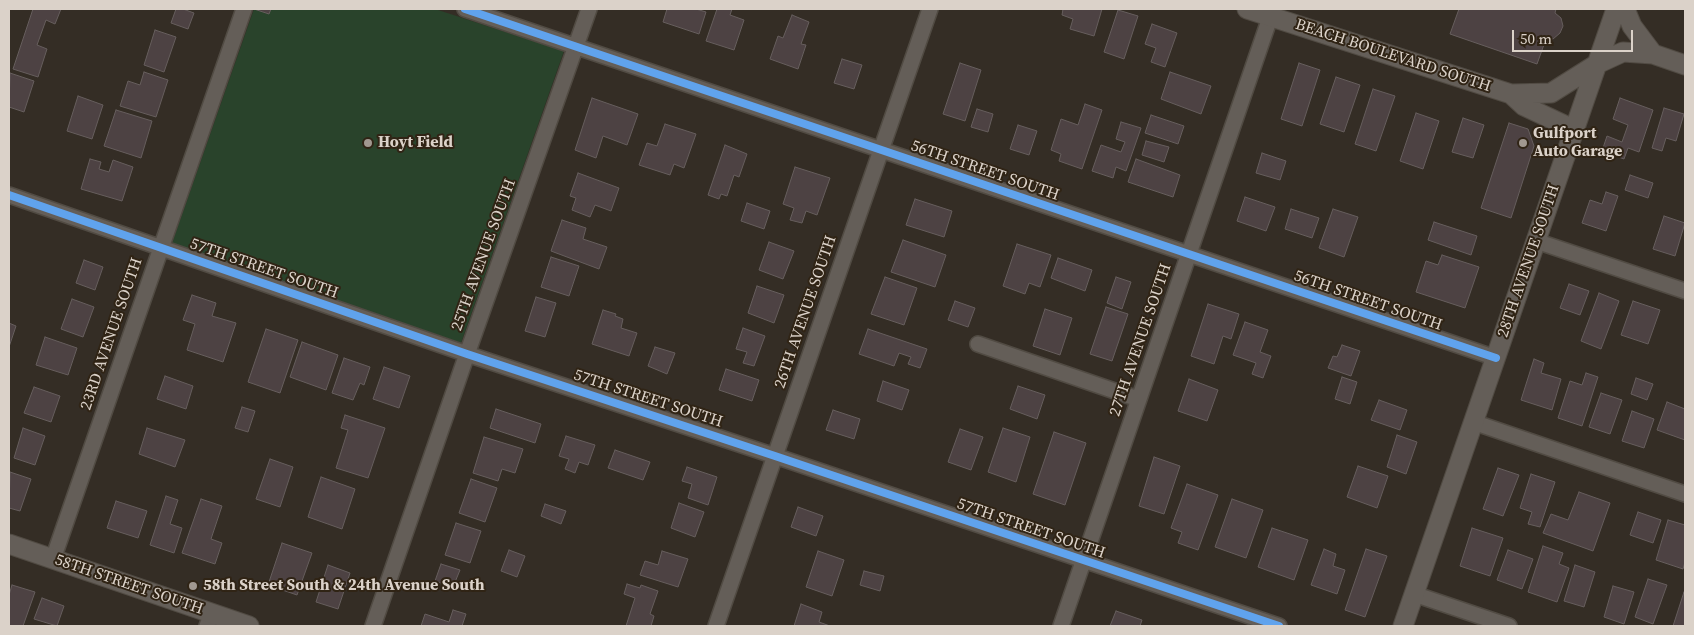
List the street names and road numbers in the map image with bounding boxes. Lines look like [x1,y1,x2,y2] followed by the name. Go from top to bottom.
[1293,15,1493,97] street label: BEACH BOULEVARD SOUTH
[908,137,1062,205] street label: 56TH STREET SOUTH
[448,176,520,334] street label: 25TH AVENUE SOUTH
[1494,182,1564,340] street label: 28TH AVENUE SOUTH
[771,233,841,391] street label: 26TH AVENUE SOUTH
[187,235,341,303] street label: 57TH STREET SOUTH
[77,255,147,413] street label: 23RD AVENUE SOUTH
[1106,261,1176,419] street label: 27TH AVENUE SOUTH
[1291,267,1445,335] street label: 56TH STREET SOUTH
[571,366,725,432] street label: 57TH STREET SOUTH
[954,495,1108,563] street label: 57TH STREET SOUTH
[52,551,206,619] street label: 58TH STREET SOUTH

